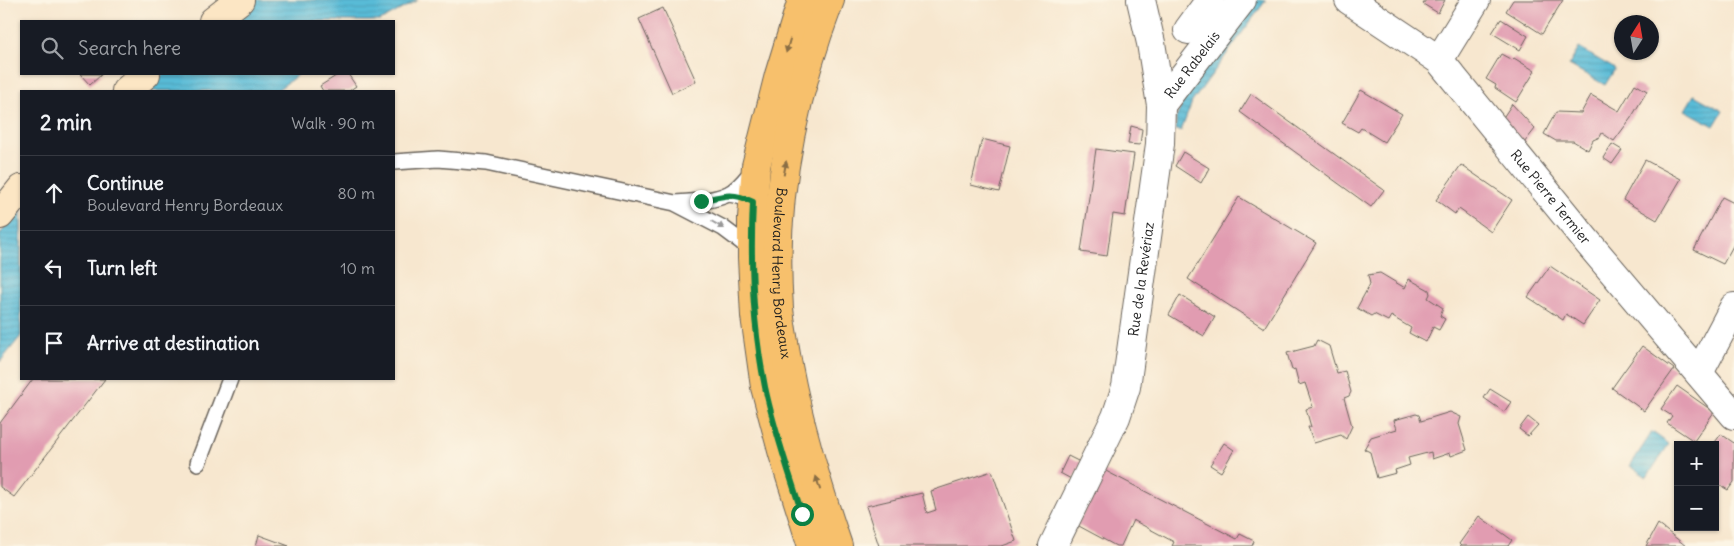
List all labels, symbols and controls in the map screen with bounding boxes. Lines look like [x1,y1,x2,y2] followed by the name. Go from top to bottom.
[1614,15,1659,60] north arrow
[20,20,395,75] search box
[1160,27,1224,102] street label: Rue Rabelais
[38,34,66,62] icon: search
[78,36,181,60] text: Search here
[783,39,791,54] one-way arrow
[40,109,92,136] text: 2 min
[291,113,375,133] text: Walk · 90 m
[1507,146,1595,248] street label: Rue Pierre Termier
[781,160,789,176] one-way arrow
[87,171,164,195] text: Continue
[40,179,68,207] icon: ahead
[337,183,375,203] text: 80 m
[768,187,796,360] street label: Boulevard Henry Bordeaux
[690,190,713,213] route end
[87,195,283,215] text: Boulevard Henry Bordeaux
[711,221,724,230] one-way arrow
[1124,221,1158,338] street label: Rue de la Revériaz
[40,254,68,282] icon: left
[87,256,157,280] text: Turn left
[340,258,375,278] text: 10 m
[40,329,68,357] icon: arrive
[87,331,260,355] text: Arrive at destination
[1674,441,1719,531] map controls
[1674,441,1719,486] button: +
[814,475,822,490] one-way arrow
[1674,486,1719,531] button: −
[791,503,814,526] route start

